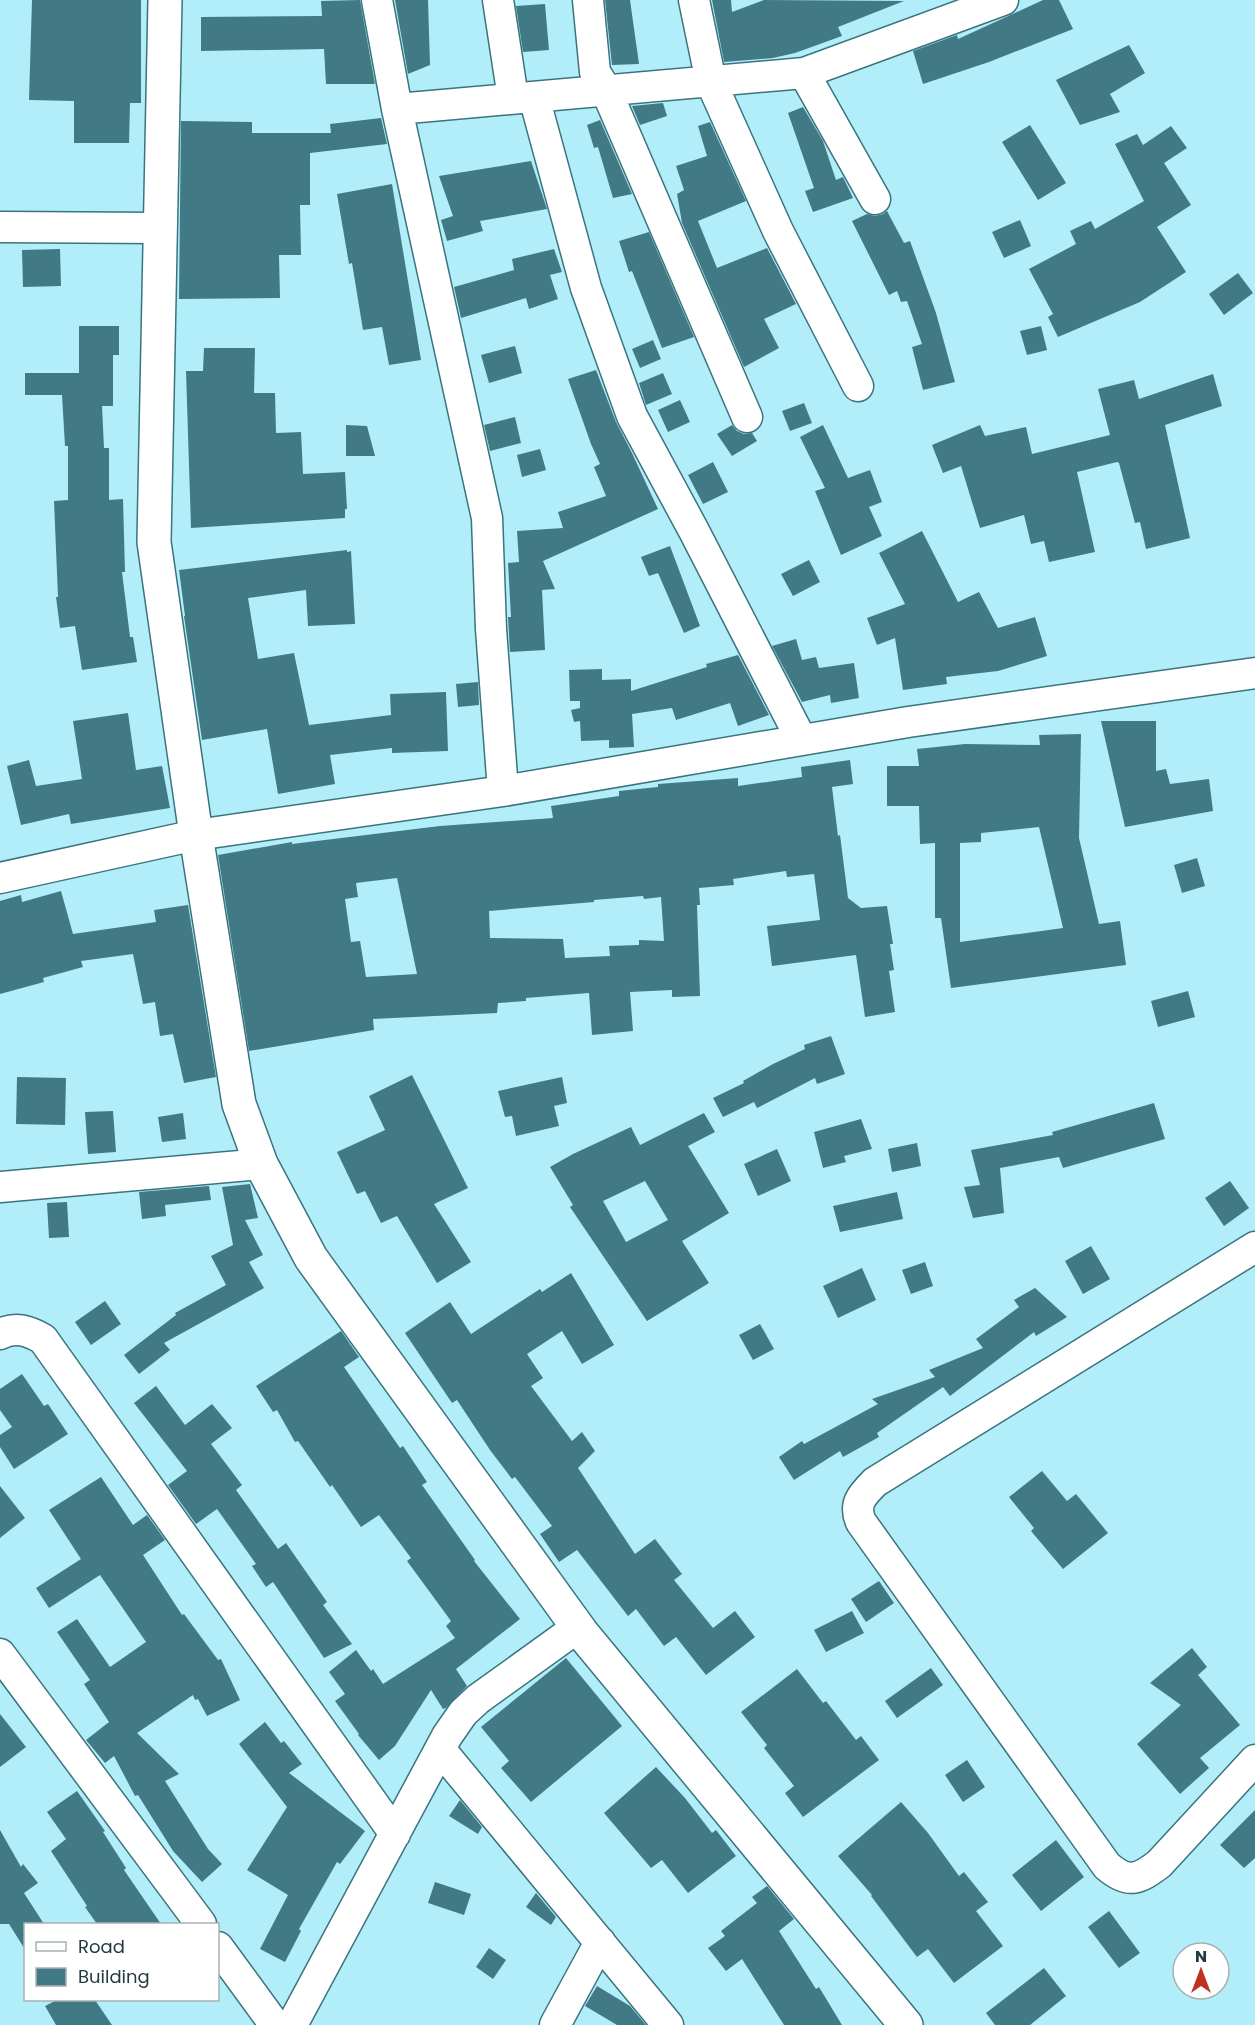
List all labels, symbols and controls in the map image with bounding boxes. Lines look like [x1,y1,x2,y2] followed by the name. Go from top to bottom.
[24,1923,219,2001] legend
[78,1934,125,1959] text: Road
[1171,1941,1231,2001] north arrow
[1195,1945,1207,1968] text: N
[78,1964,150,1989] text: Building

